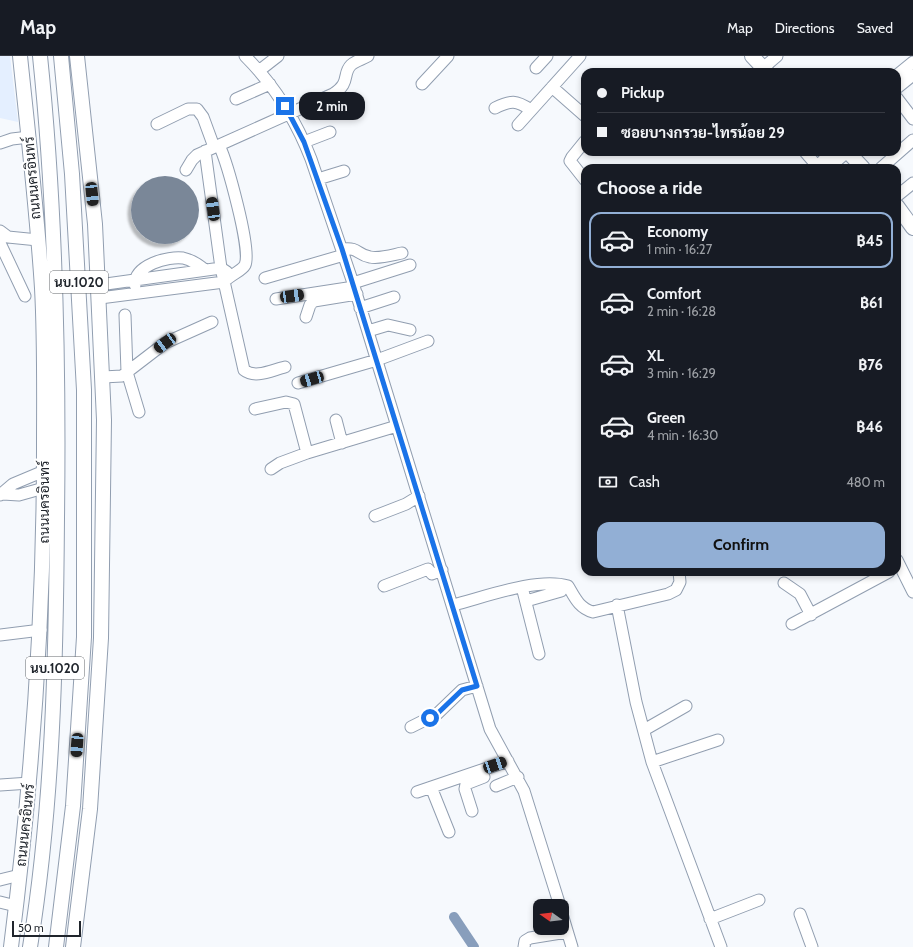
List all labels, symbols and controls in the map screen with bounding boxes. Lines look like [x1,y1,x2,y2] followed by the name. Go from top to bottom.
[20,16,56,39] text: Map
[727,19,753,37] text: Map
[775,19,835,37] text: Directions
[857,19,893,37] text: Saved
[621,84,664,102] text: Pickup
[299,92,365,120] callout: 2 min
[276,97,294,115] route end
[316,98,348,114] text: 2 min
[621,124,785,142] text: ซอยบางกรวย-ไทรน้อย 29
[19,136,45,220] street label: ถนนนครอินทร์
[597,177,702,199] text: Choose a ride
[85,181,99,207] car
[205,196,221,222] car
[599,222,635,258] icon: car
[647,223,708,241] text: Economy
[857,232,883,250] text: ฿45
[647,241,712,257] text: 1 min · 16:27
[50,271,108,293] road number: นบ.1020
[599,284,635,320] icon: car
[647,285,701,303] text: Comfort
[279,288,305,304] car
[860,294,883,312] text: ฿61
[647,303,716,319] text: 2 min · 16:28
[152,331,178,355] car
[599,346,635,382] icon: car
[647,347,664,365] text: XL
[858,356,883,374] text: ฿76
[647,365,716,381] text: 3 min · 16:29
[299,370,325,388] car
[599,408,635,444] icon: car
[647,409,685,427] text: Green
[856,418,883,436] text: ฿46
[647,427,718,443] text: 4 min · 16:30
[35,460,53,544] street label: ถนนนครอินทร์
[597,471,619,493] icon: cash
[629,473,660,491] text: Cash
[846,474,885,490] text: 480 m
[597,522,885,568] button: Confirm
[26,657,84,679] road number: นบ.1020
[421,709,439,727] route start
[70,733,84,757] car
[482,755,508,775] car
[12,782,38,867] street label: ถนนนครอินทร์
[533,899,569,935] north arrow
[533,899,569,935] map controls
[12,919,81,938] scale bar
[18,921,44,935] text: 50 m

